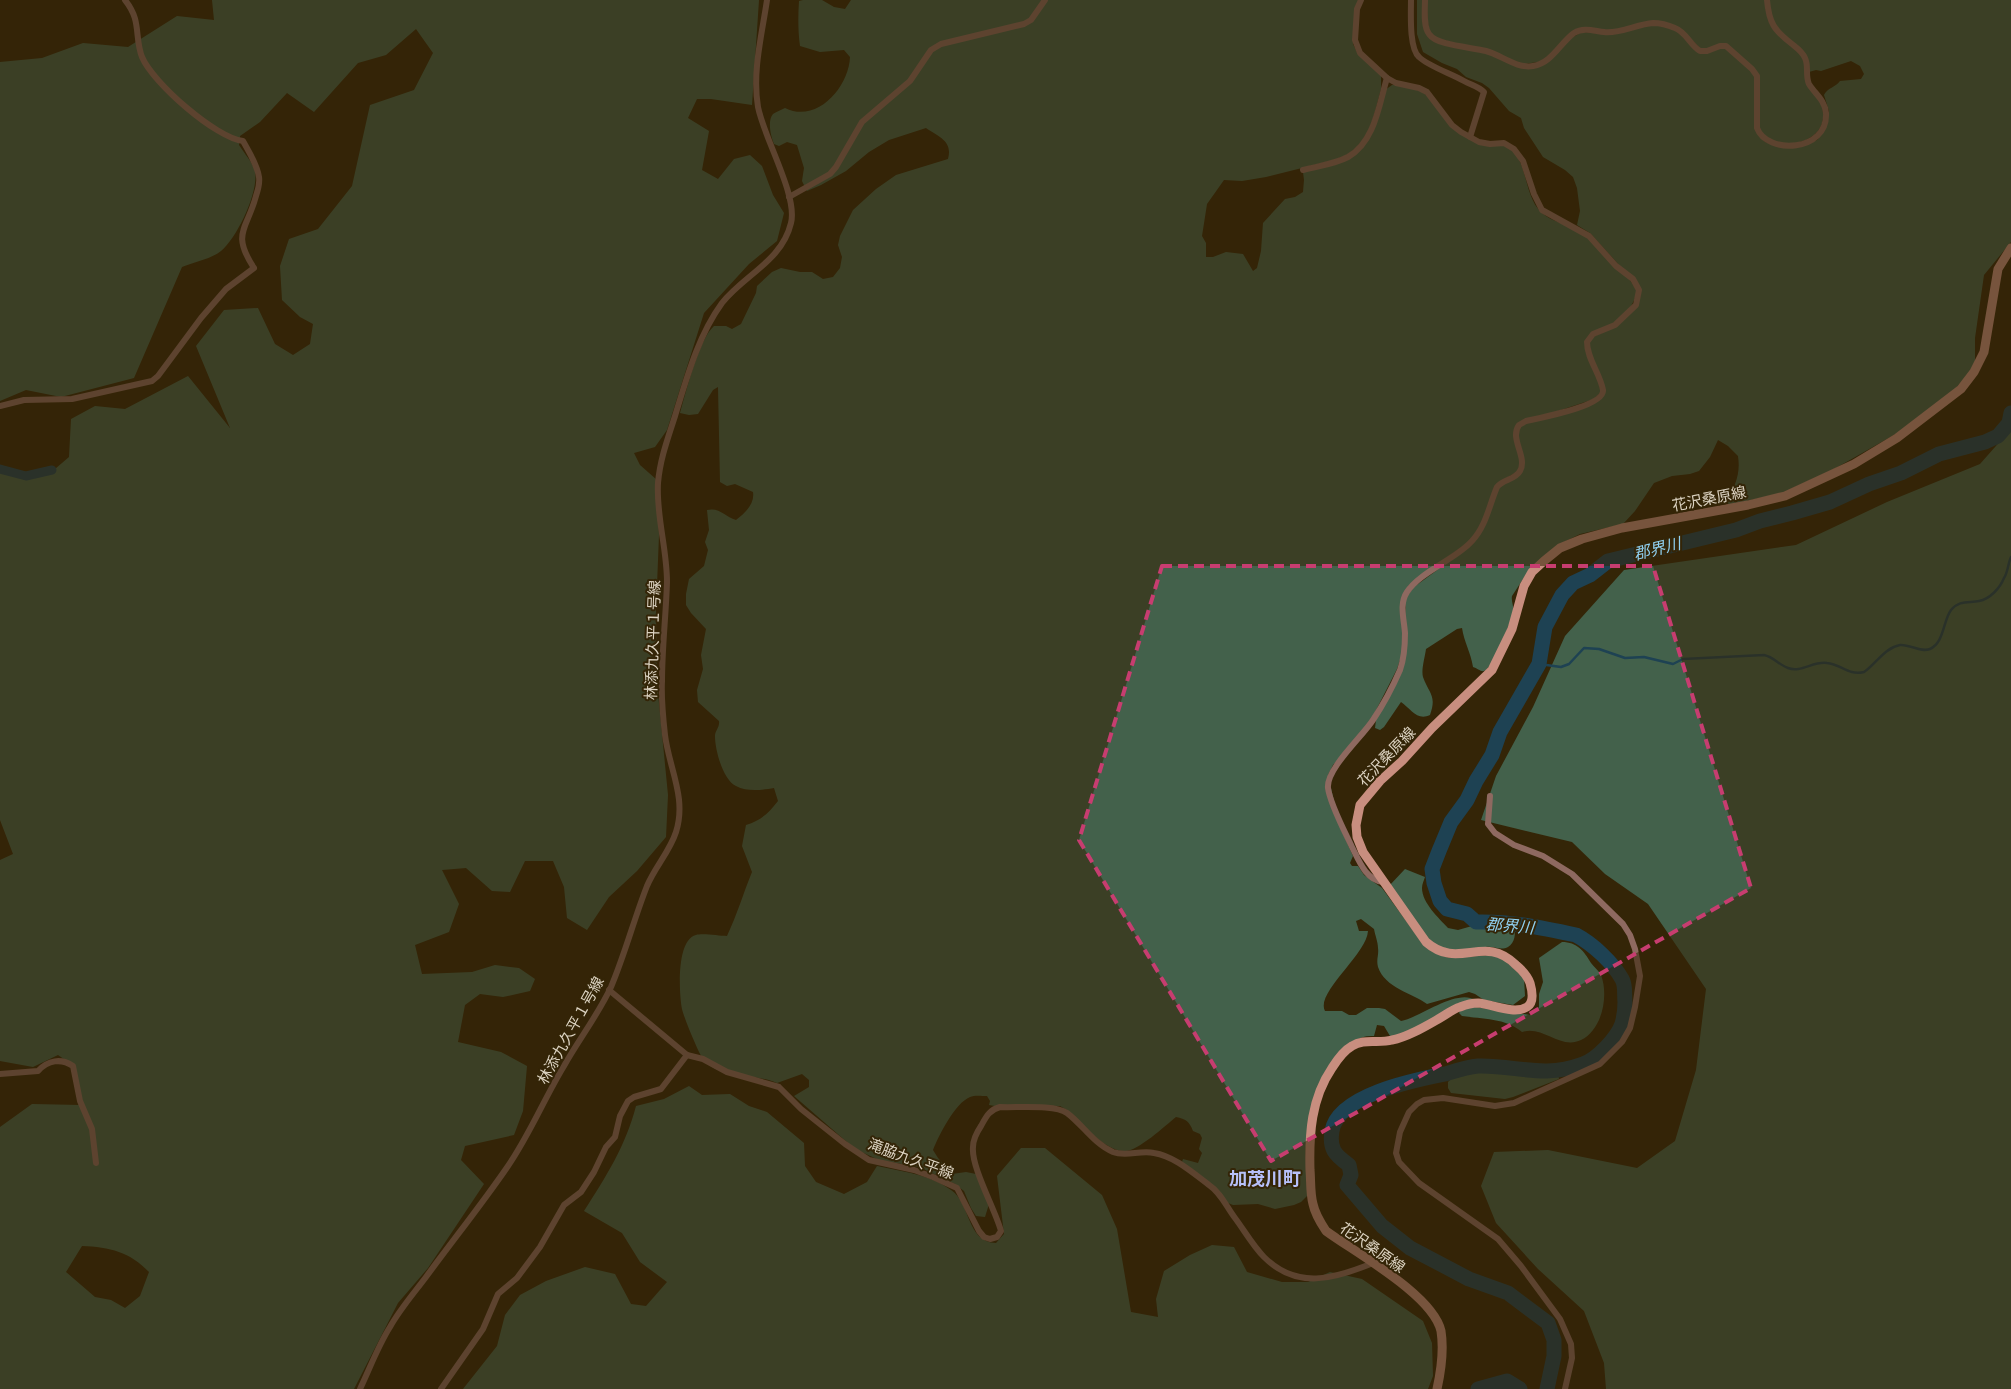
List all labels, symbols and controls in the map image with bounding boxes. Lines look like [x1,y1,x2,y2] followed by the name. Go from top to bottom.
[1670,482,1748,514] street label: 花沢桑原線
[1631,532,1685,563] water label: 郡界川
[641,580,663,700] street label: 林添九久平１号線
[1353,723,1419,789] street label: 花沢桑原線
[1485,913,1537,937] water label: 郡界川
[533,973,607,1087] street label: 林添九久平１号線
[866,1134,956,1182] street label: 滝脇九久平線
[1229,1167,1301,1189] district label: 加茂川町
[1337,1218,1409,1276] street label: 花沢桑原線

